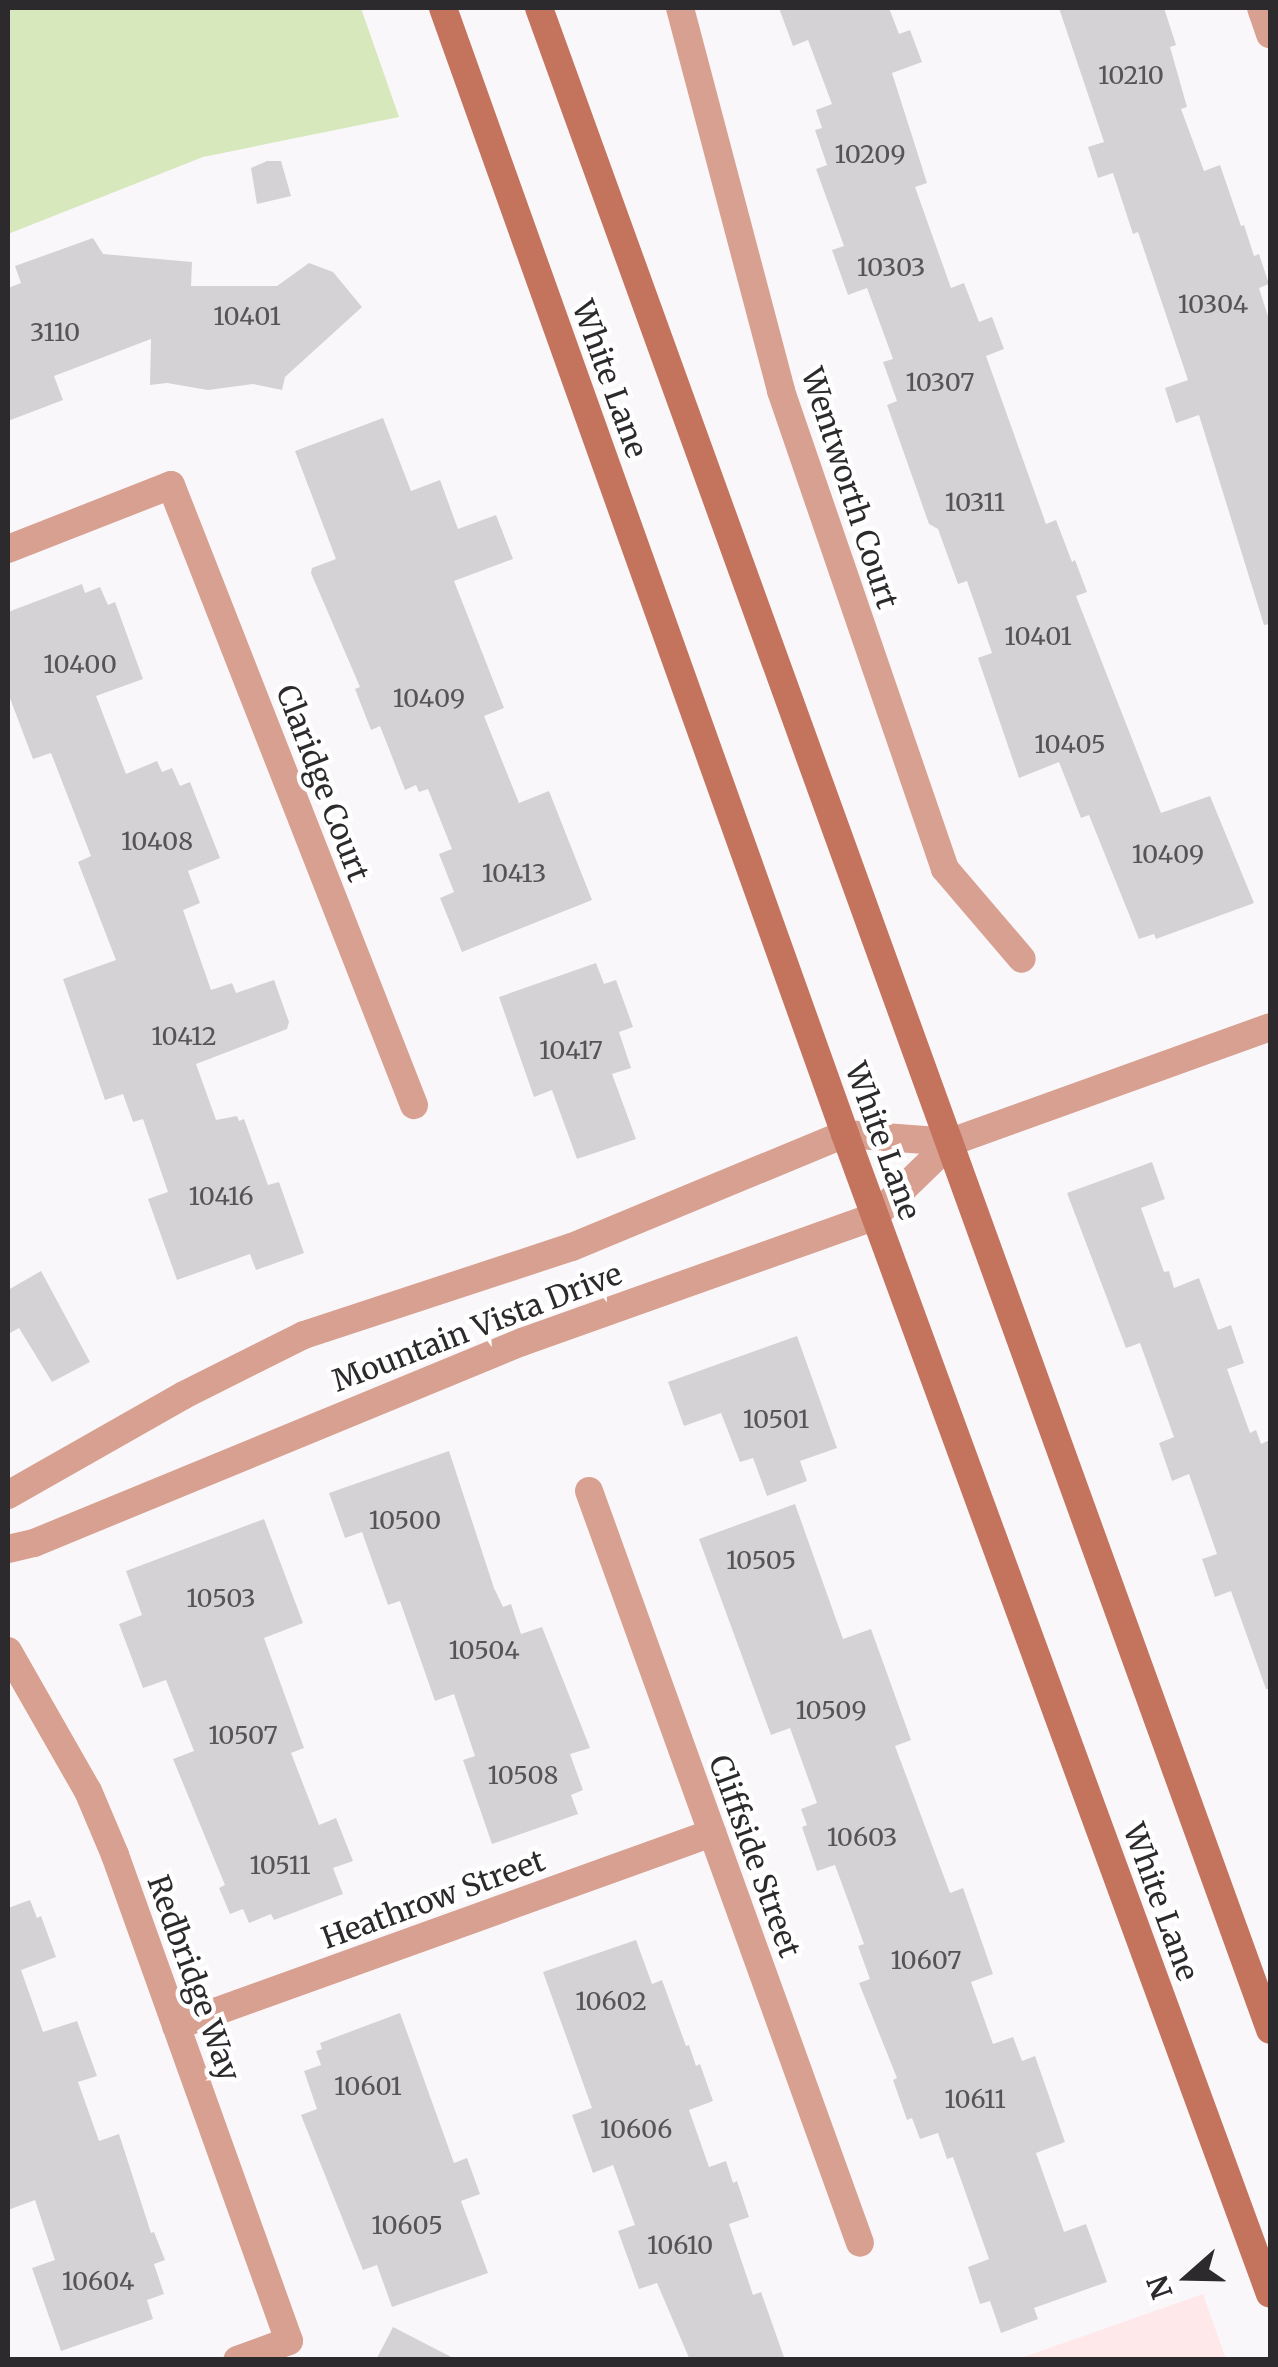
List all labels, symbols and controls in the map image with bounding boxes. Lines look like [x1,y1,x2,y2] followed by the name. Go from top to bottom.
[1098,60,1164,90] house number: 10210
[834,139,906,169] house number: 10209
[857,252,925,282] house number: 10303
[1178,289,1248,319] house number: 10304
[565,295,655,463] street label: White Lane
[213,301,281,331] house number: 10401
[30,317,80,347] house number: 3110
[794,363,906,613] street label: Wentworth Court
[905,367,975,397] house number: 10307
[945,487,1005,517] house number: 10311
[1004,621,1072,651] house number: 10401
[43,649,117,679] house number: 10400
[269,680,377,886] street label: Claridge Court
[393,683,465,713] house number: 10409
[1034,729,1106,759] house number: 10405
[121,826,193,856] house number: 10408
[1132,839,1204,869] house number: 10409
[482,858,546,888] house number: 10413
[151,1021,217,1051] house number: 10412
[539,1035,603,1065] house number: 10417
[838,1057,928,1225] street label: White Lane
[188,1181,254,1211] house number: 10416
[327,1255,627,1399] street label: Mountain Vista Drive
[743,1404,809,1434] house number: 10501
[369,1505,441,1535] house number: 10500
[726,1545,796,1575] house number: 10505
[186,1583,256,1613] house number: 10503
[448,1635,520,1665] house number: 10504
[795,1695,867,1725] house number: 10509
[208,1720,278,1750] house number: 10507
[702,1750,808,1962] street label: Cliffside Street
[488,1760,558,1790] house number: 10508
[1116,1818,1206,1986] street label: White Lane
[827,1822,897,1852] house number: 10603
[317,1842,549,1956] street label: Heathrow Street
[250,1850,310,1880] house number: 10511
[140,1870,248,2086] street label: Redbridge Way
[890,1945,962,1975] house number: 10607
[575,1986,647,2016] house number: 10602
[334,2071,402,2101] house number: 10601
[944,2084,1006,2114] house number: 10611
[600,2114,672,2144] house number: 10606
[371,2210,443,2240] house number: 10605
[1138,2227,1238,2327] north arrow
[647,2230,713,2260] house number: 10610
[62,2266,134,2296] house number: 10604
[1139,2271,1181,2304] text: N

